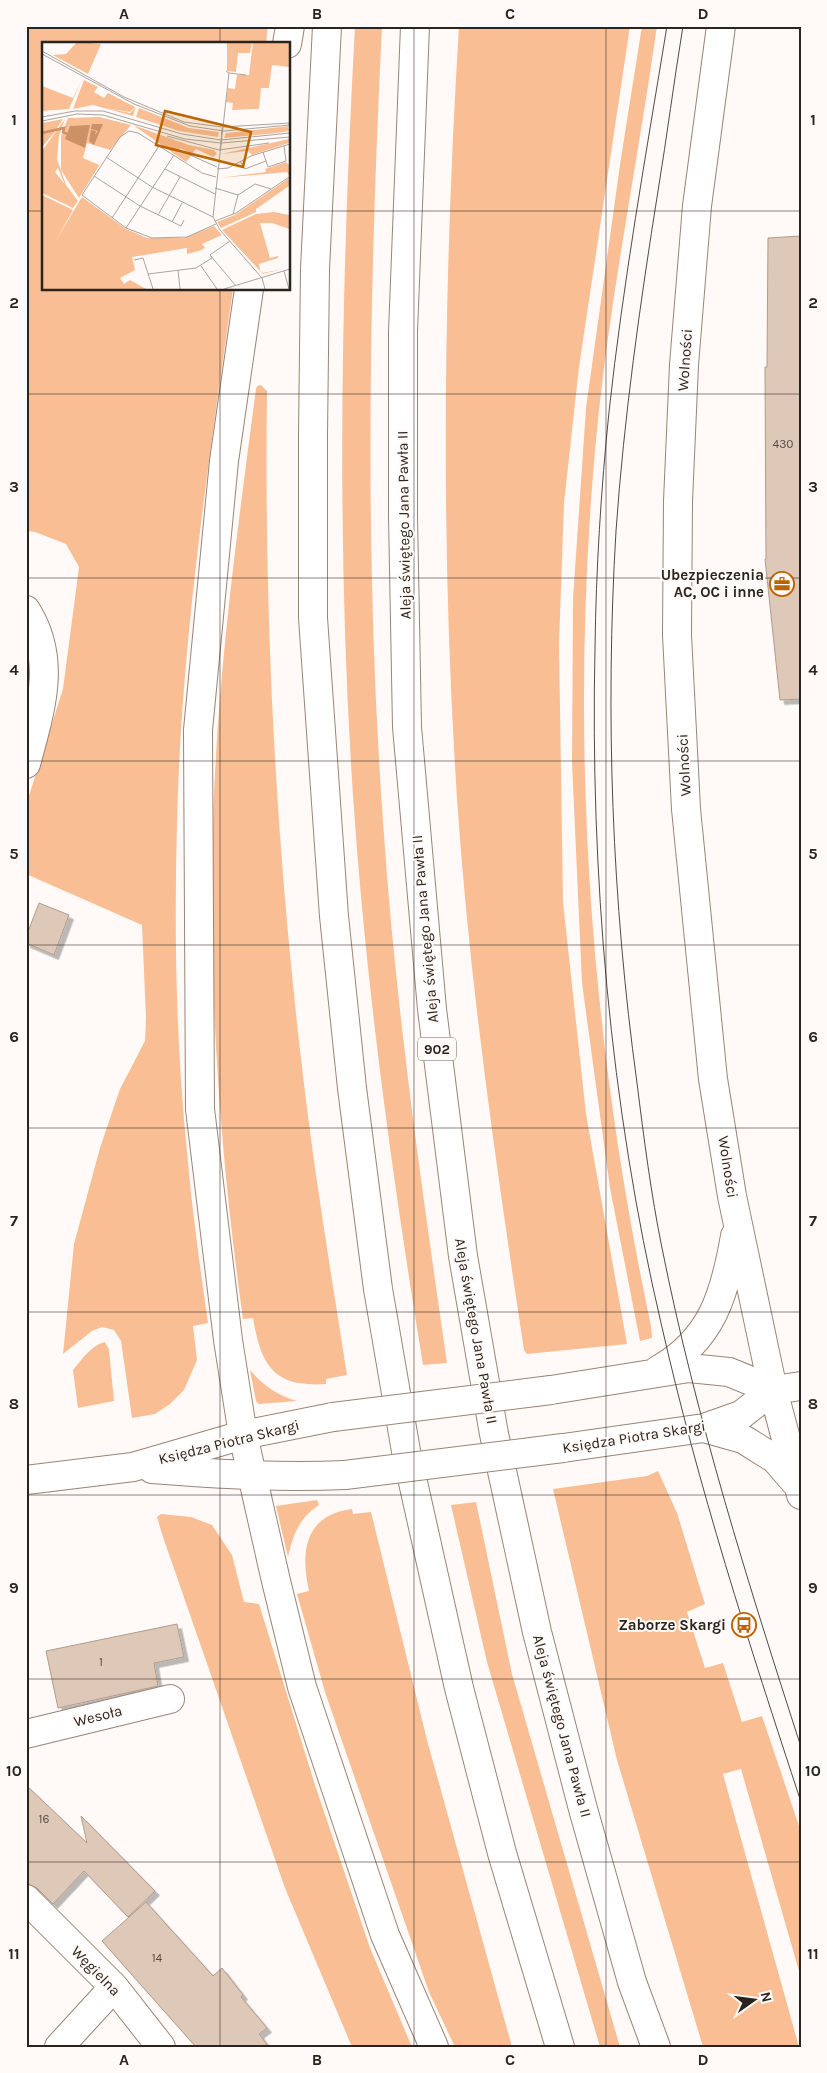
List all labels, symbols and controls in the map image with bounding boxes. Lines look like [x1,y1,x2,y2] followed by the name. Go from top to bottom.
[119,4,129,23] text: A
[312,4,322,23] text: B
[505,4,515,23] text: C
[698,4,709,23] text: D
[42,42,290,290] inset map
[11,110,17,129] text: 1
[810,110,816,129] text: 1
[9,293,19,312] text: 2
[808,293,818,312] text: 2
[674,328,696,392] street label: Wolności
[393,431,415,619] street label: Aleja świętego Jana Pawła II
[773,437,793,451] house number: 430
[9,477,19,496] text: 3
[808,477,818,496] text: 3
[661,566,764,601] place label: Ubezpieczenia AC, OC i inne
[769,571,795,597] office icon: Ubezpieczenia AC, OC i inne
[9,660,19,679] text: 4
[808,660,818,679] text: 4
[673,733,695,797] street label: Wolności
[408,834,442,1024] street label: Aleja świętego Jana Pawła II
[9,844,19,863] text: 5
[808,844,818,863] text: 5
[9,1027,19,1046] text: 6
[808,1027,818,1046] text: 6
[418,1038,456,1060] road number: 902
[714,1135,742,1199] street label: Wolności
[10,1211,18,1230] text: 7
[809,1211,817,1230] text: 7
[451,1237,501,1425] street label: Aleja świętego Jana Pawła II
[9,1394,19,1413] text: 8
[808,1394,818,1413] text: 8
[157,1416,301,1468] street label: Księdza Piotra Skargi
[561,1417,707,1457] street label: Księdza Piotra Skargi
[9,1578,19,1597] text: 9
[808,1578,818,1597] text: 9
[731,1612,757,1638] bus stop icon: Zaborze Skargi
[618,1616,726,1634] place label: Zaborze Skargi
[529,1633,595,1819] street label: Aleja świętego Jana Pawła II
[99,1655,103,1669] house number: 1
[72,1701,124,1731] street label: Wesoła
[6,1761,22,1780] text: 10
[805,1761,821,1780] text: 10
[39,1812,50,1826] house number: 16
[68,1942,124,2000] street label: Węgielna
[8,1944,20,1963] text: 11
[807,1944,819,1963] text: 11
[152,1951,163,1965] house number: 14
[730,1976,780,2026] north arrow
[757,1990,776,2004] text: N
[119,2050,129,2069] text: A
[312,2050,322,2069] text: B
[505,2050,515,2069] text: C
[698,2050,709,2069] text: D

